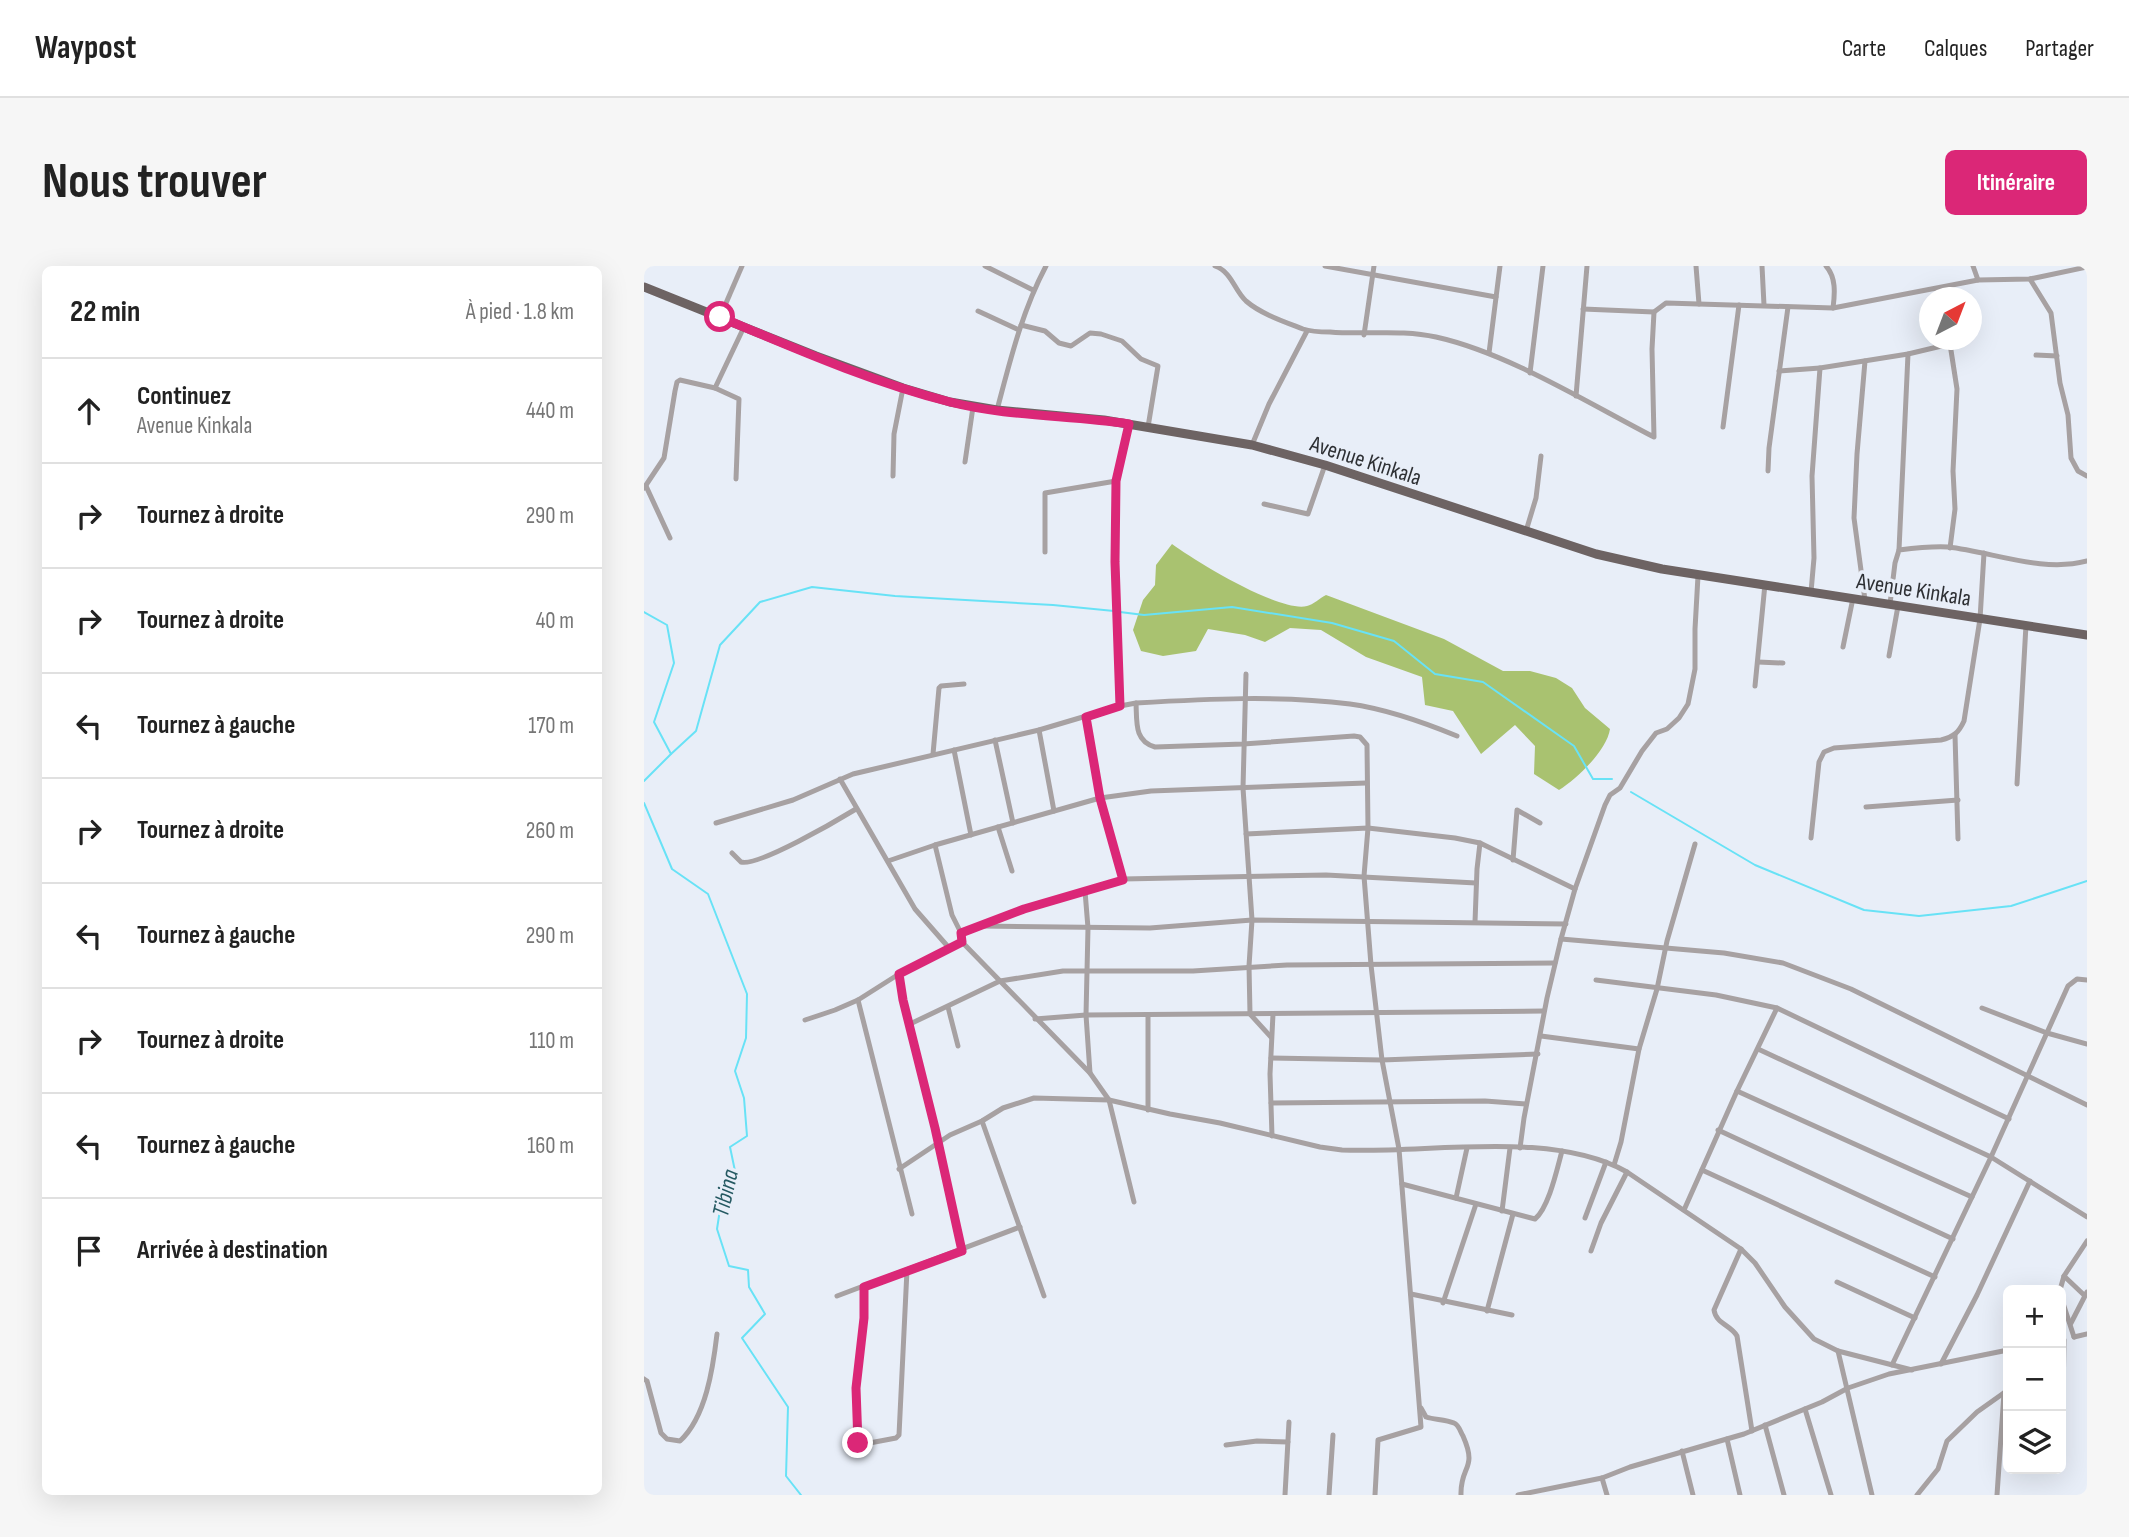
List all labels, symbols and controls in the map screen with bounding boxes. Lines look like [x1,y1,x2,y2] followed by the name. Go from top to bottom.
[35,28,136,68] text: Waypost
[1842,34,1886,63] text: Carte
[1924,34,1987,63] text: Calques
[2025,34,2094,63] text: Partager
[1945,150,2087,215] button: Itinéraire
[42,153,267,212] text: Nous trouver
[1919,287,1982,350] north arrow
[70,294,140,330] text: 22 min
[466,298,574,326] text: À pied · 1.8 km
[704,301,735,332] route start
[137,381,231,412] text: Continuez
[70,392,108,430] icon: ahead
[526,397,574,425] text: 440 m
[137,412,252,440] text: Avenue Kinkala
[1306,430,1425,492] street label: Avenue Kinkala
[70,497,108,535] icon: right
[137,500,284,531] text: Tournez à droite
[526,502,574,530] text: 290 m
[1854,567,1973,613] street label: Avenue Kinkala
[70,602,108,640] icon: right
[137,605,284,636] text: Tournez à droite
[536,607,574,635] text: 40 m
[70,707,108,745] icon: left
[137,710,295,741] text: Tournez à gauche
[528,712,574,740] text: 170 m
[70,812,108,850] icon: right
[137,815,284,846] text: Tournez à droite
[526,817,574,845] text: 260 m
[70,917,108,955] icon: left
[137,920,295,951] text: Tournez à gauche
[526,922,574,950] text: 290 m
[70,1022,108,1060] icon: right
[137,1025,284,1056] text: Tournez à droite
[529,1027,574,1055] text: 110 m
[70,1127,108,1165] icon: left
[137,1130,295,1161] text: Tournez à gauche
[527,1132,574,1160] text: 160 m
[706,1166,745,1220] water label: Tibina
[70,1232,108,1270] icon: arrive
[137,1235,328,1266] text: Arrivée à destination
[2003,1285,2066,1474] map controls
[2003,1285,2066,1348] button: +
[2003,1348,2066,1411] button: −
[2003,1411,2066,1474] button: layers
[842,1427,873,1458] route end

